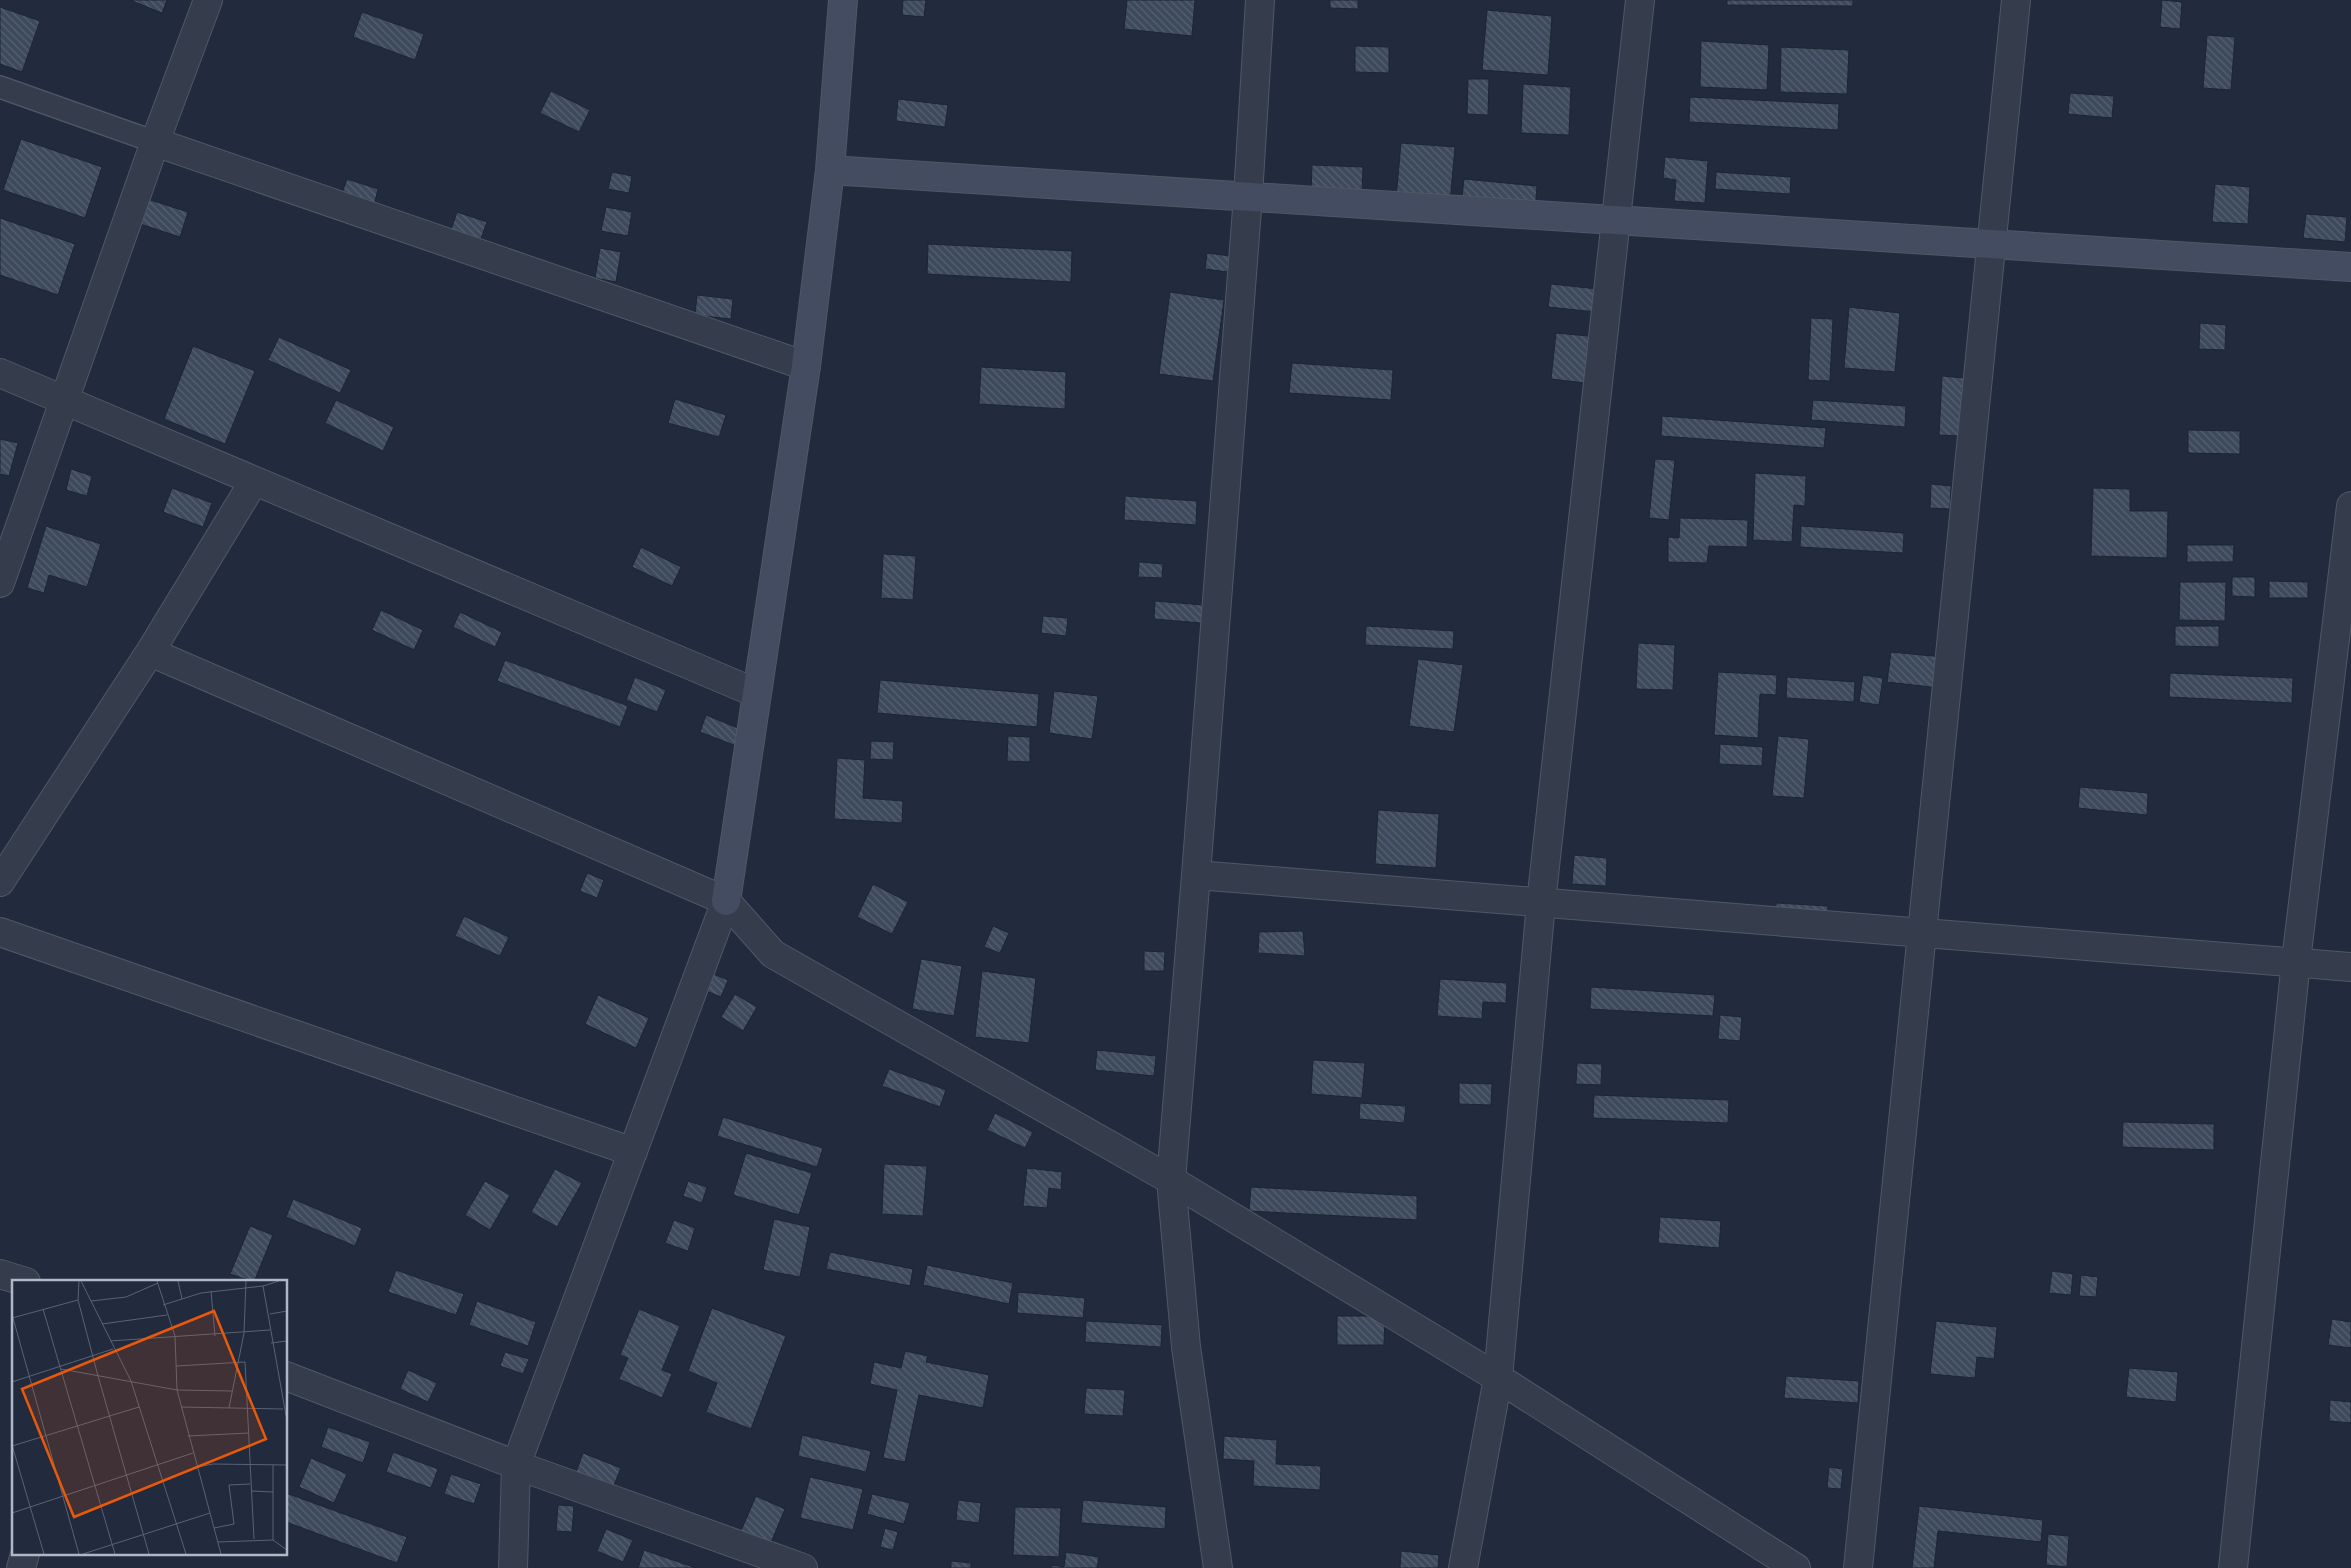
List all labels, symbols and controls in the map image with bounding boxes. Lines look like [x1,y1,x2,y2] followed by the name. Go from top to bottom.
[12,1280,288,1556] inset map

